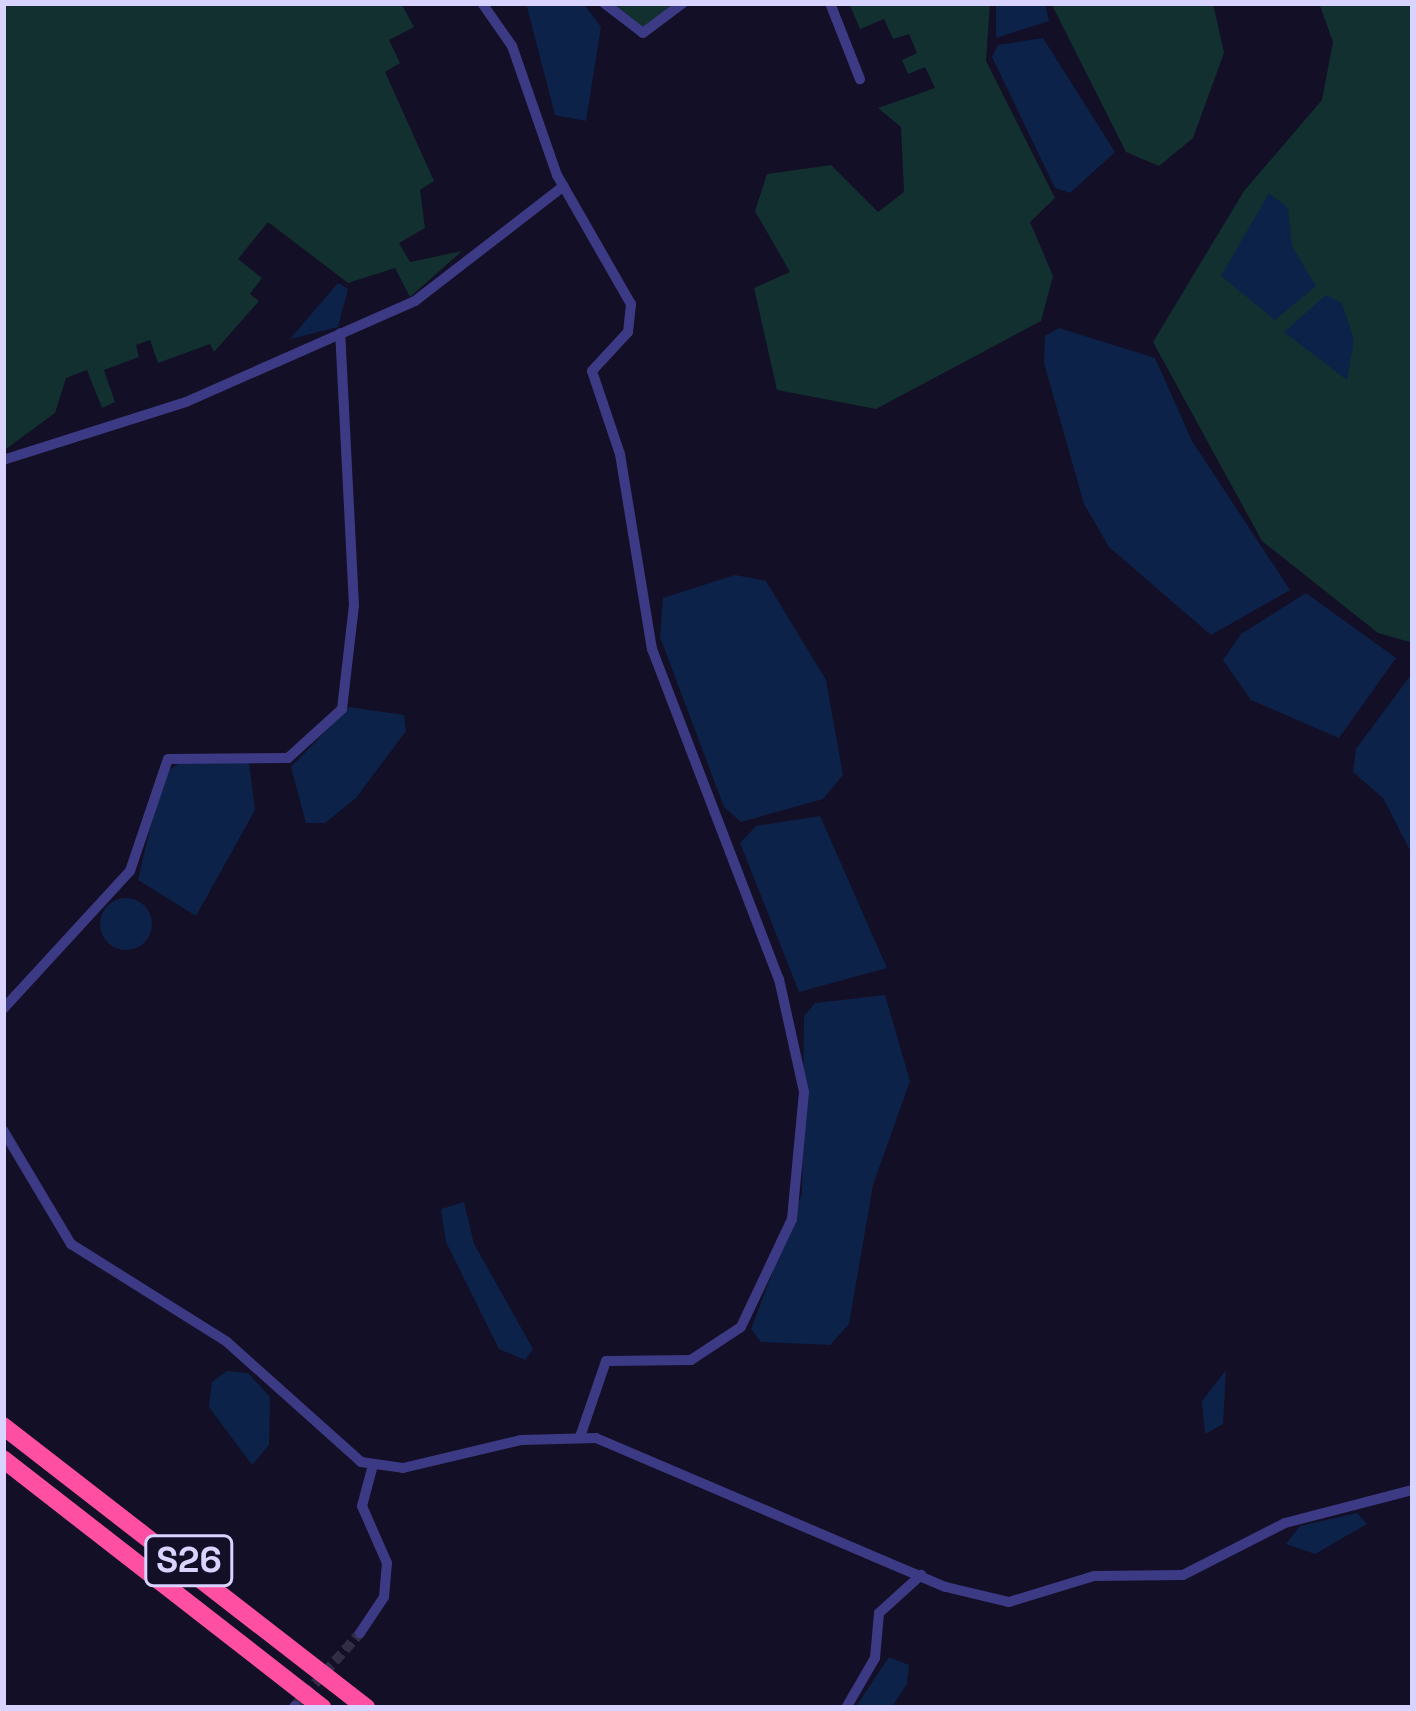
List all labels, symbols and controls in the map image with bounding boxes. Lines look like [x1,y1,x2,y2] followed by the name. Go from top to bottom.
[144,1531,234,1591] road number: S26

